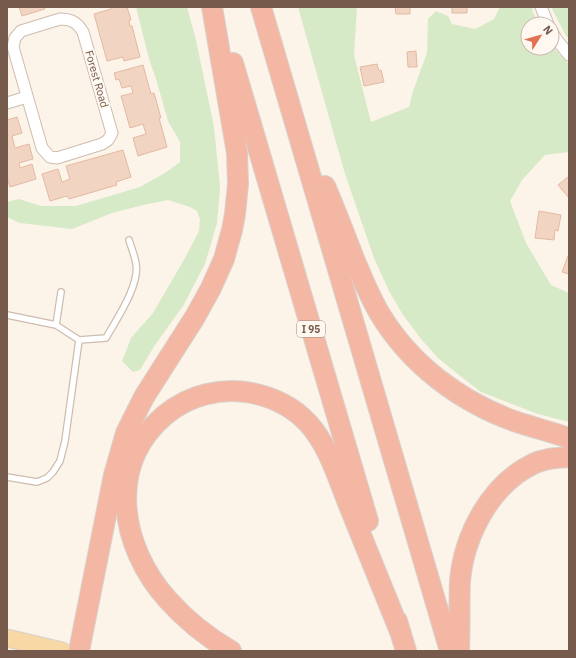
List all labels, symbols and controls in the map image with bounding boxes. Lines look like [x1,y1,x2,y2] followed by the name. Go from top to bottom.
[520,16,560,56] north arrow
[540,23,556,37] text: N
[82,49,112,109] street label: Forest Road
[297,321,325,337] road number: I 95

